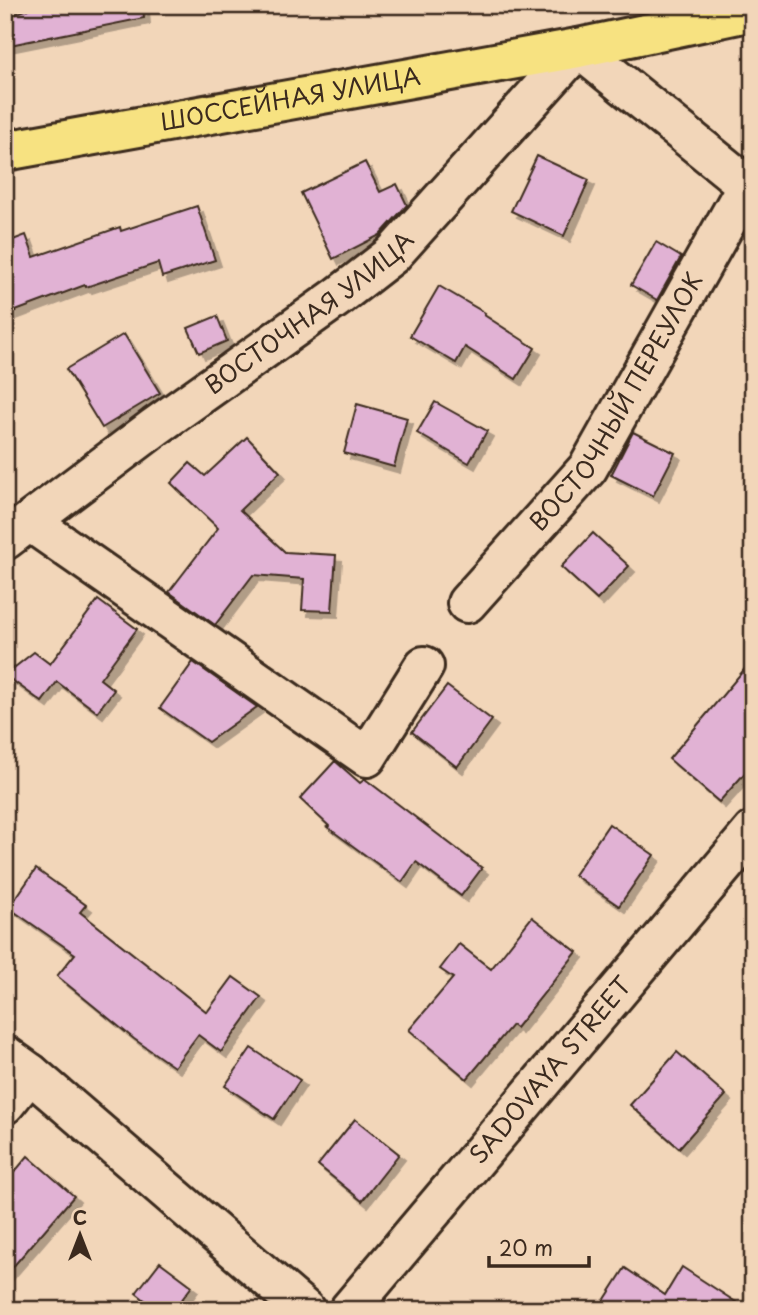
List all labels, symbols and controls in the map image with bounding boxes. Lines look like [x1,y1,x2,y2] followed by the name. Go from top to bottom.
[157,57,423,139] street label: ШОССЕЙНАЯ УЛИЦА
[197,222,421,402] street label: ВОСТОЧНАЯ УЛИЦА
[520,265,710,538] street label: ВОСТОЧНЫЙ ПЕРЕУЛОК
[460,967,639,1171] street label: SADOVAYA STREET
[46,1200,116,1270] north arrow
[73,1203,87,1231] text: С
[489,1224,588,1268] scale bar
[499,1231,553,1263] text: 20 m

